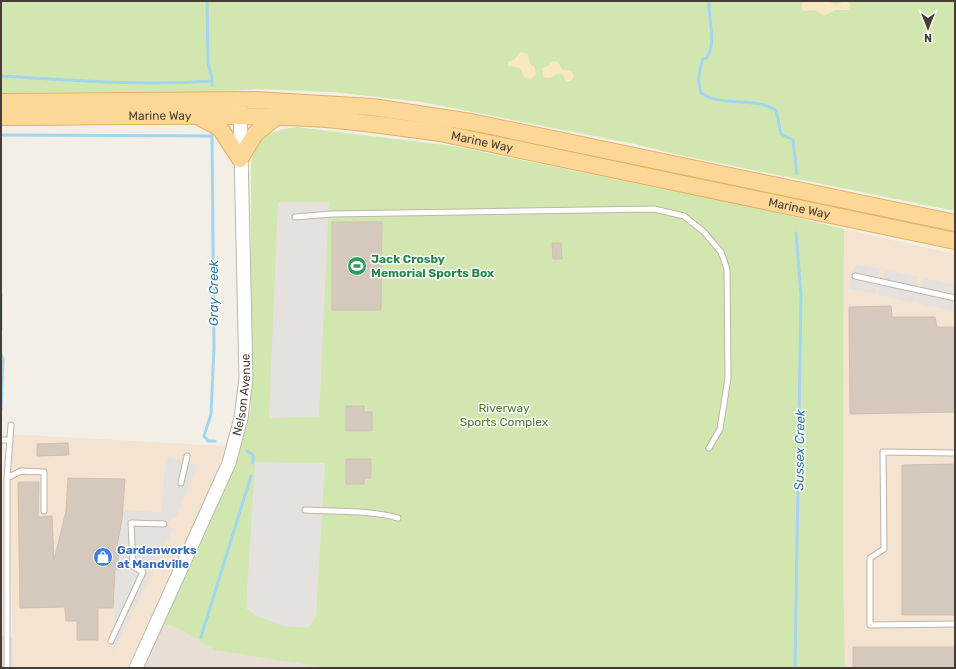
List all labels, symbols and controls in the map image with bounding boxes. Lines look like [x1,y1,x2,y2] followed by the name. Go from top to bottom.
[908,8,948,48] north arrow
[924,31,932,44] text: N
[128,109,192,123] street label: Marine Way
[450,129,515,155] street label: Marine Way
[767,195,832,222] street label: Marine Way
[371,252,494,280] place label: Jack Crosby Memorial Sports Box
[346,255,368,277] sports icon: Jack Crosby Memorial Sports Box
[206,260,221,326] water label: Gray Creek
[230,353,253,437] street label: Nelson Avenue
[460,401,549,429] park label: Riverway Sports Complex
[791,409,808,491] water label: Sussex Creek
[117,543,197,571] place label: Gardenworks at Mandville
[92,546,114,568] shop icon: Gardenworks at Mandville

